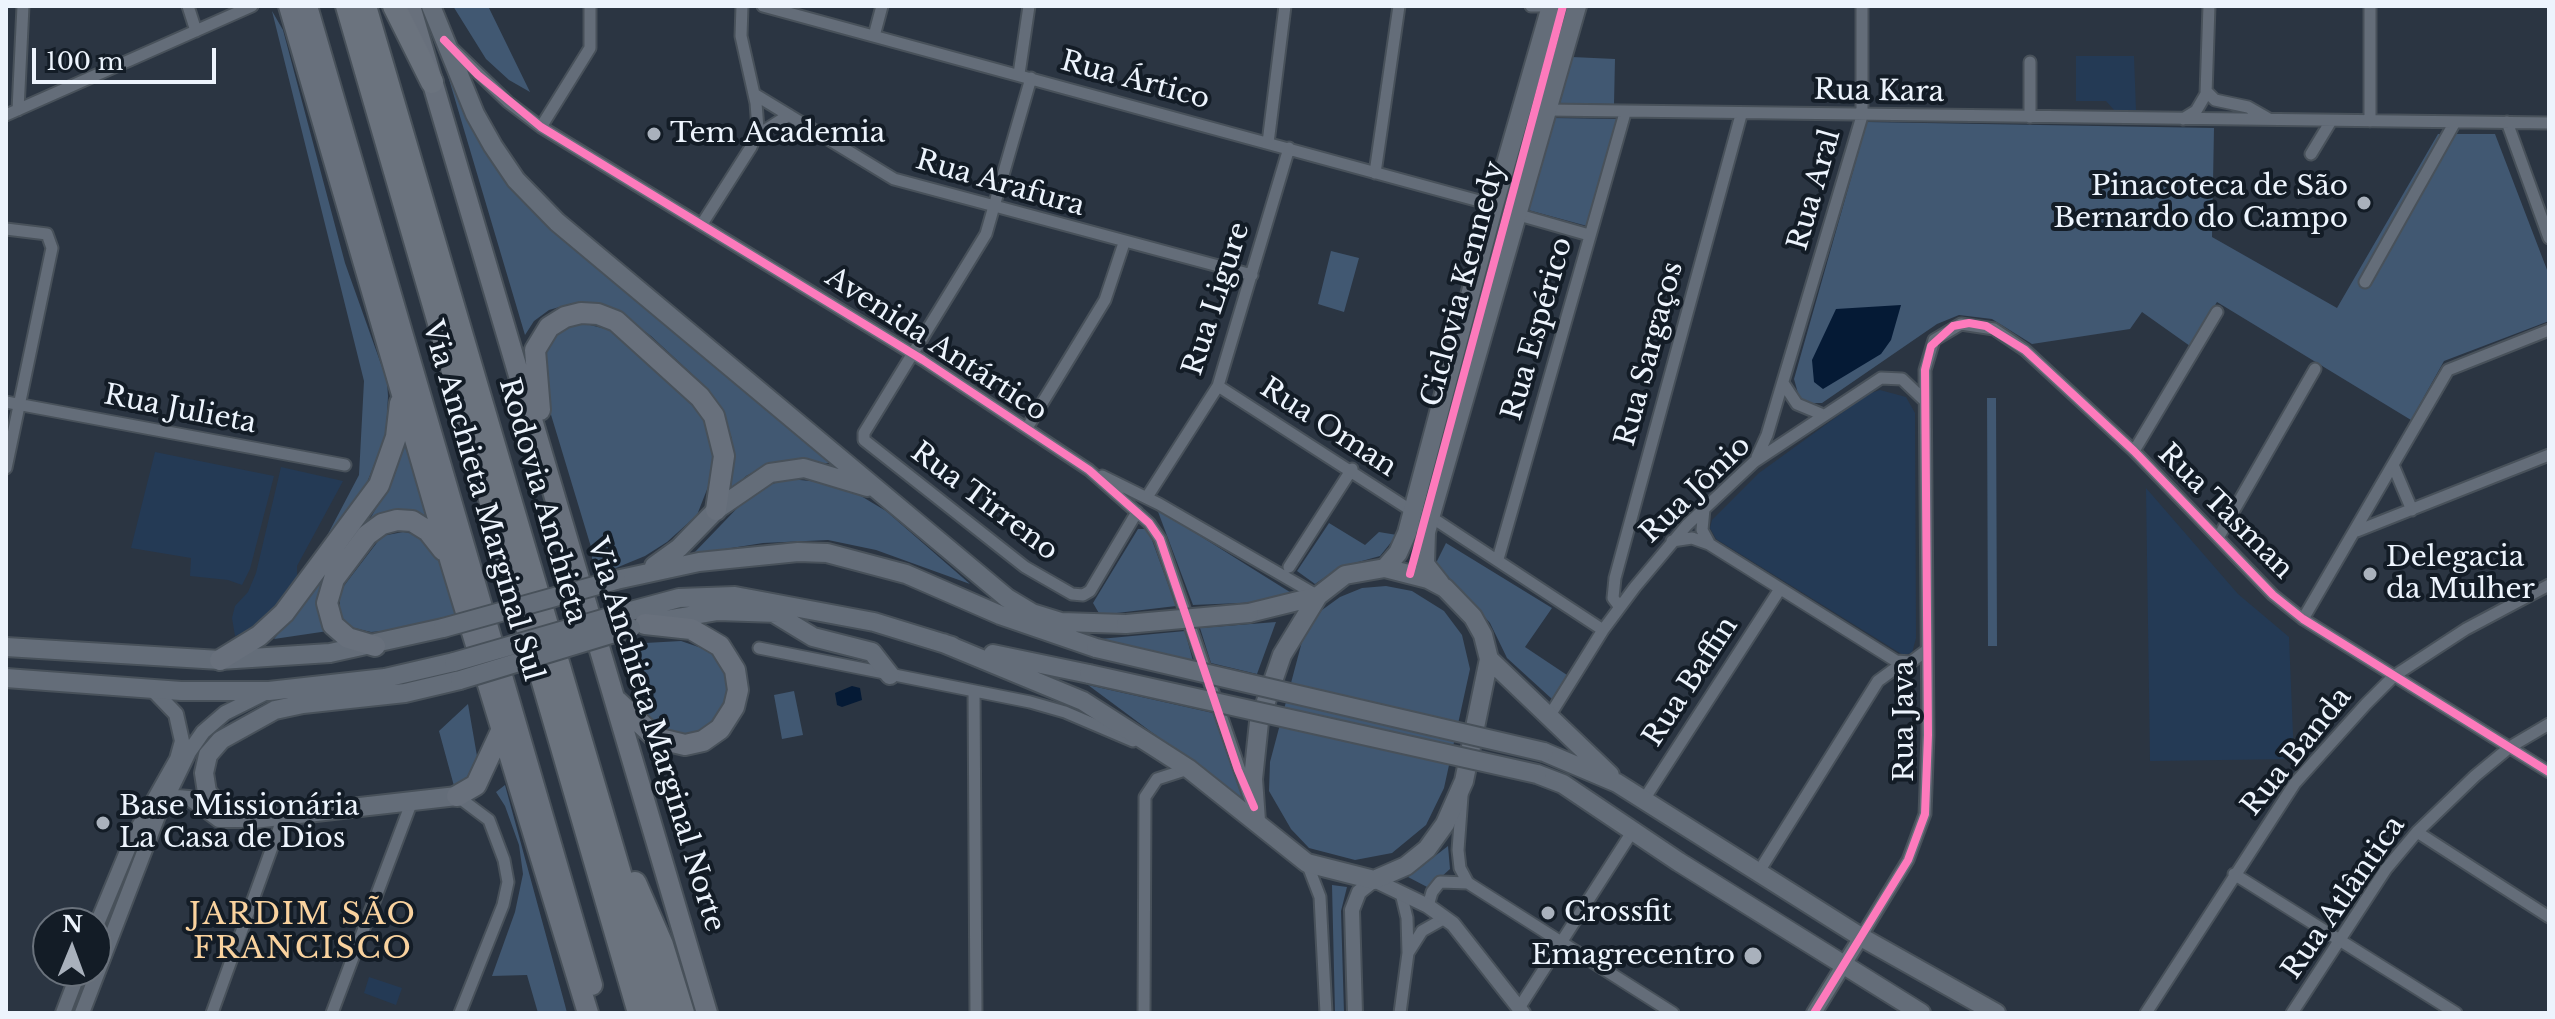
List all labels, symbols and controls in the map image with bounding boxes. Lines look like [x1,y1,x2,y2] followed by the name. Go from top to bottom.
[36,32,220,82] scale bar
[1057,45,1213,117] street label: Rua Ártico
[46,47,124,76] text: 100 m
[1813,74,1945,110] street label: Rua Kara
[670,117,885,151] place label: Tem Academia
[645,125,663,143] marker: Tem Academia
[1782,126,1848,254] street label: Rua Aral
[912,144,1088,224] street label: Rua Arafura
[1415,158,1513,410] street label: Ciclovia Kennedy
[2053,170,2348,236] place label: Pinacoteca de São Bernardo do Campo
[2355,194,2373,212] marker: Pinacoteca de São Bernardo do Campo
[1176,218,1258,380] street label: Rua Ligure
[1496,234,1580,424] street label: Rua Espérico
[1609,258,1691,450] street label: Rua Sargaços
[819,261,1053,429] street label: Avenida Antártico
[414,317,550,685] street label: Via Anchieta Marginal Sul
[1254,372,1402,484] street label: Rua Oman
[491,374,593,628] street label: Rodovia Anchieta
[101,379,259,441] street label: Rua Julieta
[1634,429,1758,551] street label: Rua Jônio
[904,436,1064,568] street label: Rua Tirreno
[2151,438,2299,586] street label: Rua Tasman
[579,534,731,936] street label: Via Anchieta Marginal Norte
[2386,541,2535,607] place label: Delegacia da Mulher
[2361,565,2379,583] marker: Delegacia da Mulher
[1637,611,1745,753] street label: Rua Baffin
[1888,660,1922,782] street label: Rua Java
[2235,681,2359,823] street label: Rua Banda
[119,790,359,856] place label: Base Missionária La Casa de Dios
[2275,810,2413,986] street label: Rua Atlântica
[94,814,112,832] marker: Base Missionária La Casa de Dios
[1564,896,1672,930] place label: Crossfit
[189,898,417,968] district label: JARDIM SÃO FRANCISCO
[1539,904,1557,922] marker: Crossfit
[32,907,112,987] north arrow
[62,911,83,938] text: N
[1531,939,1735,973] place label: Emagrecentro
[1742,945,1764,967] marker: Emagrecentro

